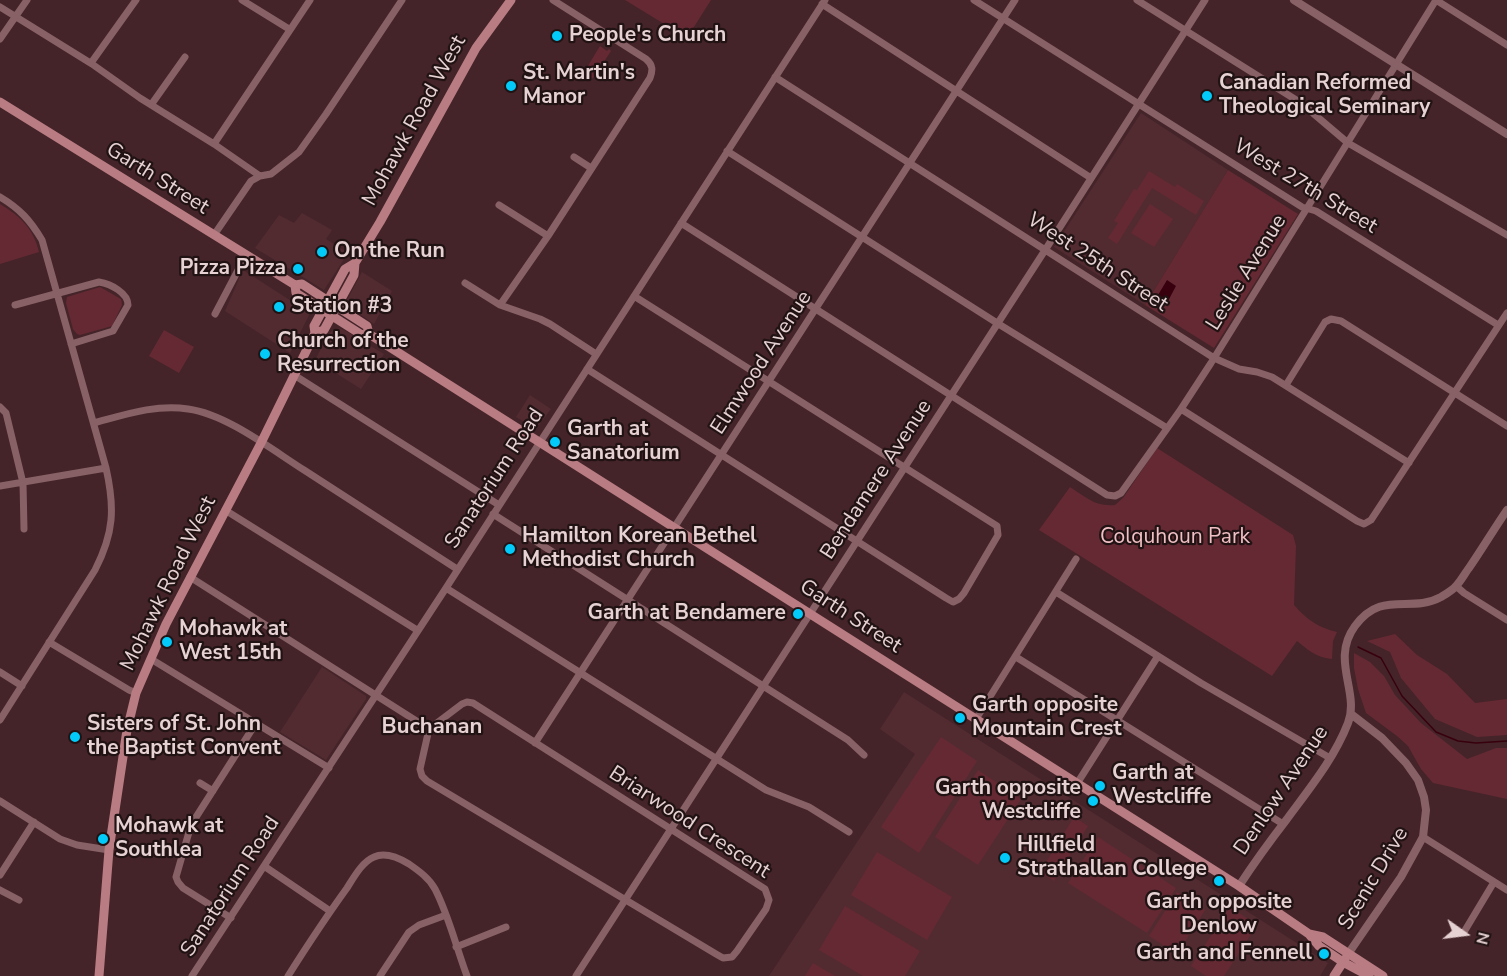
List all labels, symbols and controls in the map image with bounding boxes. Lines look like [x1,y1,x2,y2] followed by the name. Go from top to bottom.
[569,23,726,49] place label: People's Church
[550,29,564,43] marker: People's Church
[358,31,472,211] street label: Mohawk Road West
[523,61,635,111] place label: St. Martin's Manor
[1219,71,1430,121] place label: Canadian Reformed Theological Seminary
[504,79,518,93] marker: St. Martin's Manor
[1200,89,1214,103] marker: Canadian Reformed Theological Seminary
[1229,134,1381,240] street label: West 27th Street
[101,137,213,221] street label: Garth Street
[1022,208,1172,318] street label: West 25th Street
[1201,210,1293,336] street label: Leslie Avenue
[334,239,445,265] place label: On the Run
[315,245,329,259] marker: On the Run
[180,256,286,282] place label: Pizza Pizza
[291,262,305,276] marker: Pizza Pizza
[706,286,818,440] street label: Elmwood Avenue
[291,294,392,320] place label: Station #3
[272,300,286,314] marker: Station #3
[277,329,409,379] place label: Church of the Resurrection
[258,347,272,361] marker: Church of the Resurrection
[816,395,938,565] street label: Bendamere Avenue
[440,404,550,554] street label: Sanatorium Road
[567,417,680,467] place label: Garth at Sanatorium
[548,435,562,449] marker: Garth at Sanatorium
[116,493,222,675] street label: Mohawk Road West
[522,524,757,574] place label: Hamilton Korean Bethel Methodist Church
[1100,525,1250,551] park label: Colquhoun Park
[503,542,517,556] marker: Hamilton Korean Bethel Methodist Church
[794,575,906,659] street label: Garth Street
[588,601,786,627] place label: Garth at Bendamere
[791,607,805,621] marker: Garth at Bendamere
[179,617,287,667] place label: Mohawk at West 15th
[160,635,174,649] marker: Mohawk at West 15th
[972,693,1122,743] place label: Garth opposite Mountain Crest
[953,711,967,725] marker: Garth opposite Mountain Crest
[87,712,281,762] place label: Sisters of St. John the Baptist Convent
[382,715,482,741] district label: Buchanan
[1229,721,1335,861] street label: Denlow Avenue
[68,730,82,744] marker: Sisters of St. John the Baptist Convent
[604,761,774,885] street label: Briarwood Crescent
[1112,761,1211,811] place label: Garth at Westcliffe
[935,776,1081,826] place label: Garth opposite Westcliffe
[1093,779,1107,793] marker: Garth at Westcliffe
[1086,794,1100,808] marker: Garth opposite Westcliffe
[176,812,286,962] street label: Sanatorium Road
[115,814,223,864] place label: Mohawk at Southlea
[1334,823,1414,935] street label: Scenic Drive
[96,832,110,846] marker: Mohawk at Southlea
[1017,833,1207,883] place label: Hillfield Strathallan College
[998,851,1012,865] marker: Hillfield Strathallan College
[1212,874,1226,888] marker: Garth opposite Denlow
[1146,890,1292,940] place label: Garth opposite Denlow
[1435,904,1495,964] north arrow
[1470,930,1495,947] text: N
[1136,941,1312,967] place label: Garth and Fennell
[1317,947,1331,961] marker: Garth and Fennell

